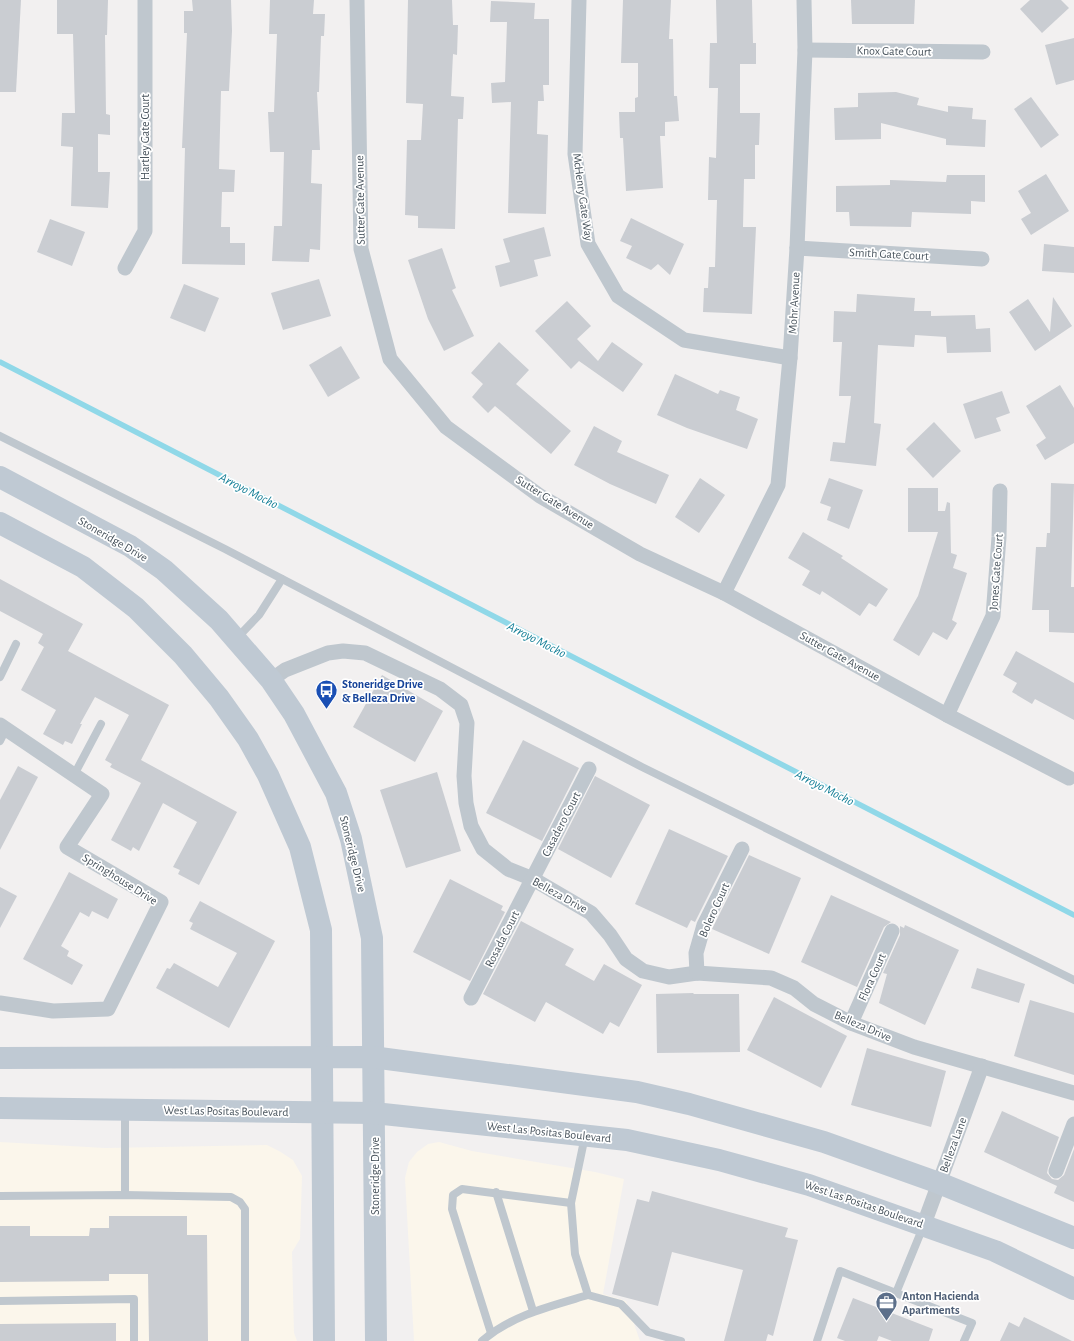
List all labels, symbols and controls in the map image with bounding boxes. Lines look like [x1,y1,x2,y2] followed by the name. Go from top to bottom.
[856,44,932,58] street label: Knox Gate Court
[139,94,152,180] street label: Hartley Gate Court
[570,152,595,242] street label: McHenry Gate Way
[353,155,367,245] street label: Sutter Gate Avenue
[849,246,929,262] street label: Smith Gate Court
[786,272,802,334] street label: Mohr Avenue
[216,471,280,512] water label: Arroyo Mocho
[514,473,596,531] street label: Sutter Gate Avenue
[76,514,150,564] street label: Stoneridge Drive
[987,533,1005,611] street label: Jones Gate Court
[504,620,568,661] water label: Arroyo Mocho
[798,629,882,683] street label: Sutter Gate Avenue
[313,678,339,711] bus stop icon: Stoneridge Drive & Belleza Drive
[342,678,423,704] place label: Stoneridge Drive & Belleza Drive
[792,768,856,809] water label: Arroyo Mocho
[540,790,583,858] street label: Casadero Court
[338,815,368,893] street label: Stoneridge Drive
[81,851,159,907] street label: Springhouse Drive
[531,875,589,915] street label: Belleza Drive
[697,881,731,939] street label: Bolero Court
[483,909,521,969] street label: Rosada Court
[856,951,888,1003] street label: Flora Court
[833,1009,893,1043] street label: Belleza Drive
[163,1104,289,1118] street label: West Las Positas Boulevard
[937,1116,969,1174] street label: Belleza Lane
[486,1120,612,1144] street label: West Las Positas Boulevard
[369,1137,381,1215] street label: Stoneridge Drive
[803,1178,925,1230] street label: West Las Positas Boulevard
[874,1290,900,1323] office icon: Anton Hacienda Apartments
[902,1290,979,1316] place label: Anton Hacienda Apartments

